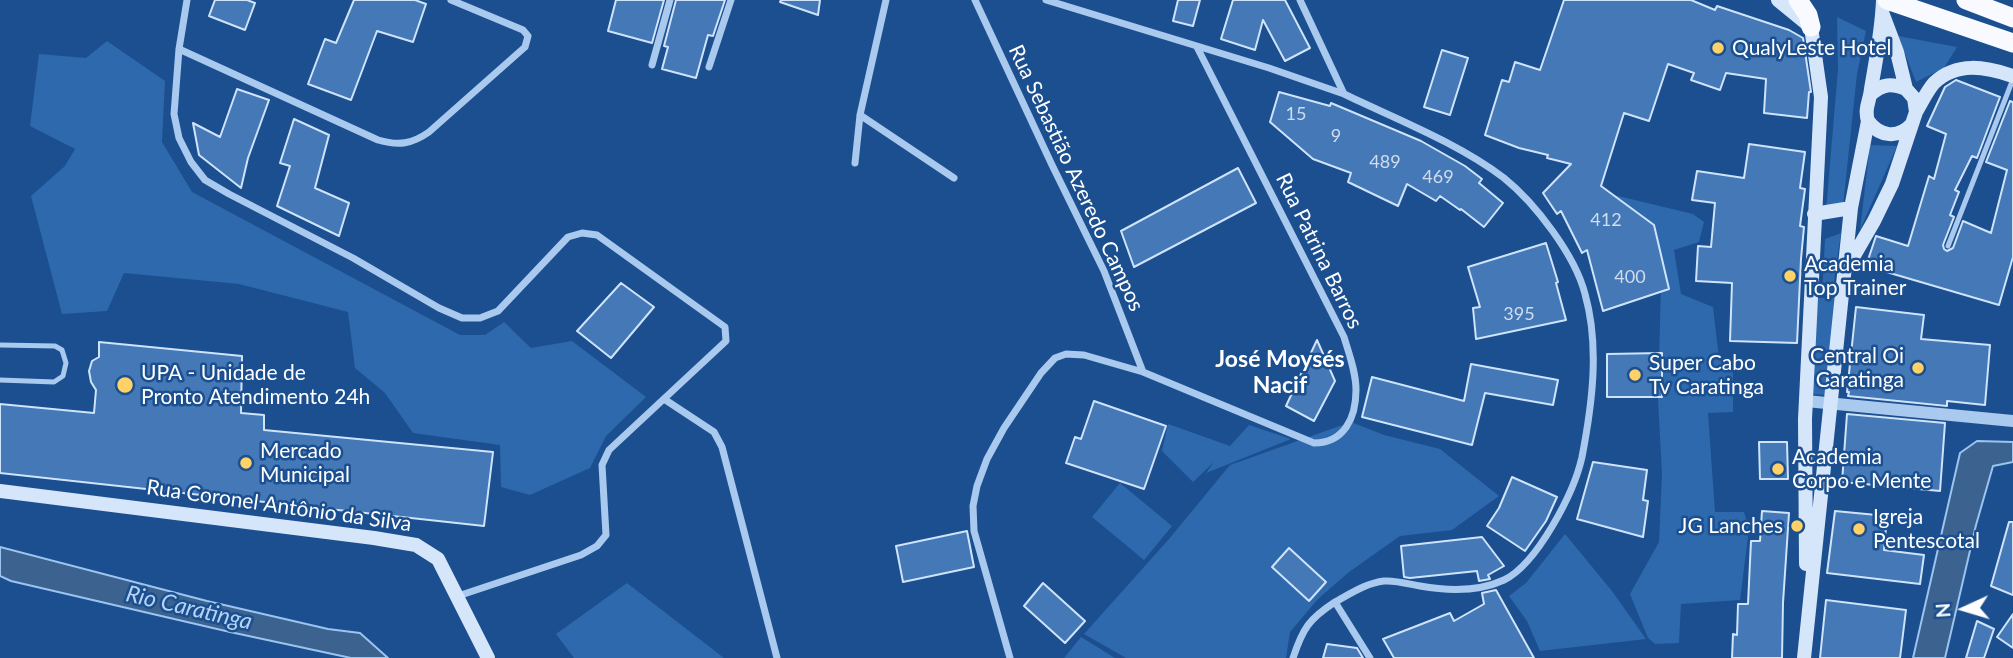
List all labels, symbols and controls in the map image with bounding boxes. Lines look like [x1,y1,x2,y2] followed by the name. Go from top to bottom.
[1732,35,1891,61] place label: QualyLeste Hotel
[1710,40,1726,56] marker: QualyLeste Hotel
[1003,41,1149,315] street label: Rua Sebastião Azeredo Campos
[1286,103,1306,125] house number: 15
[1331,125,1341,147] house number: 9
[1369,151,1401,173] house number: 489
[1422,166,1454,188] house number: 469
[1270,169,1368,333] street label: Rua Patrina Barros
[1590,209,1622,231] house number: 412
[1804,251,1906,301] place label: Academia Top Trainer
[1614,266,1646,288] house number: 400
[1782,268,1798,284] marker: Academia Top Trainer
[1503,303,1535,325] house number: 395
[1810,343,1904,393] place label: Central Oi Caratinga
[1215,346,1345,400] district label: José Moysés Nacif
[1649,350,1764,400] place label: Super Cabo Tv Caratinga
[141,360,370,410] place label: UPA - Unidade de Pronto Atendimento 24h
[1910,360,1926,376] marker: Central Oi Caratinga
[1627,367,1643,383] marker: Super Cabo Tv Caratinga
[115,375,135,395] marker: UPA - Unidade de Pronto Atendimento 24h
[260,438,350,488] place label: Mercado Municipal
[1792,444,1931,494] place label: Academia Corpo e Mente
[238,455,254,471] marker: Mercado Municipal
[1770,461,1786,477] marker: Academia Corpo e Mente
[145,475,413,537] street label: Rua Coronel Antônio da Silva
[1873,504,1980,554] place label: Igreja Pentescotal
[1679,513,1783,539] place label: JG Lanches
[1789,518,1805,534] marker: JG Lanches
[1851,521,1867,537] marker: Igreja Pentescotal
[1929,574,1999,644] north arrow
[123,580,255,636] water label: Rio Caratinga
[1931,602,1955,619] text: N

